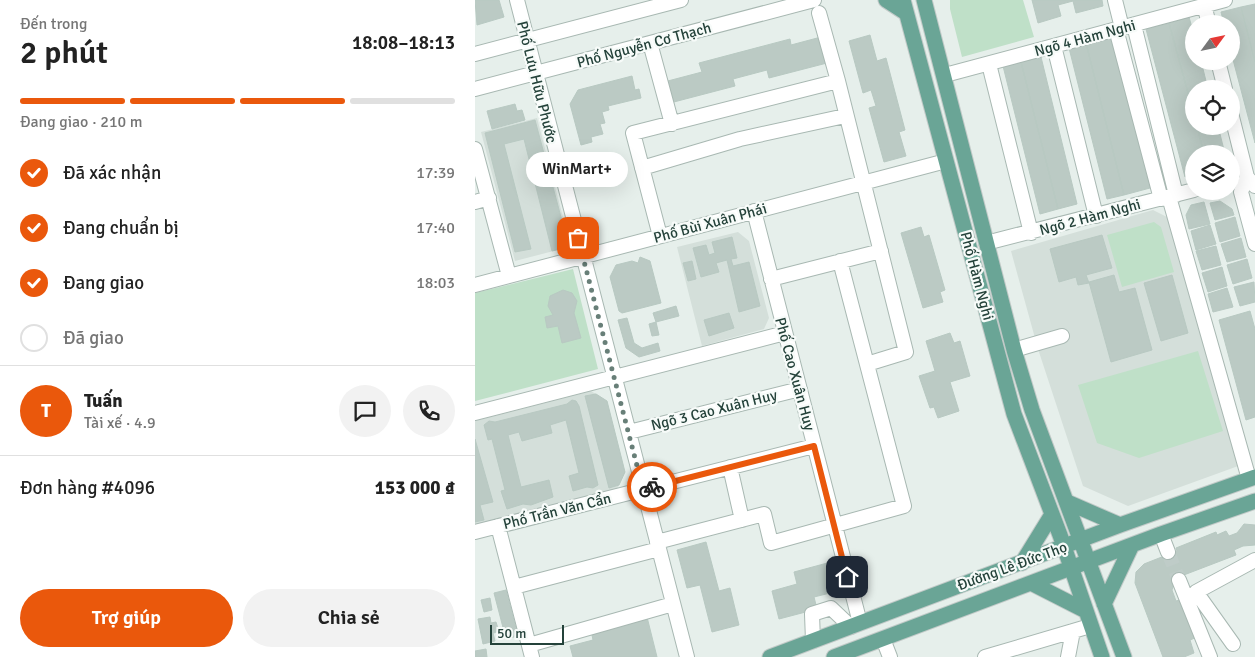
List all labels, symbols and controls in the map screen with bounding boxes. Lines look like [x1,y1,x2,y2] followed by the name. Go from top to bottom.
[20,14,88,34] text: Đến trong
[1185,15,1240,70] north arrow
[1185,15,1240,200] map controls
[1032,16,1138,60] street label: Ngõ 4 Hàm Nghi
[575,17,713,72] street label: Phố Nguyễn Cơ Thạch
[513,19,561,145] street label: Phố Lưu Hữu Phước
[352,31,455,55] text: 18:08–18:13
[20,33,108,72] text: 2 phút
[1185,80,1240,135] button: locate
[20,112,142,132] text: Đang giao · 210 m
[1185,145,1240,200] button: layers
[527,153,629,188] callout: WinMart+
[20,159,48,187] icon: check
[542,159,612,179] text: WinMart+
[63,161,161,185] text: Đã xác nhận
[416,163,455,183] text: 17:39
[1037,195,1143,239] street label: Ngõ 2 Hàm Nghi
[651,199,769,247] street label: Phố Bùi Xuân Phái
[20,214,48,242] icon: check
[63,216,179,240] text: Đang chuẩn bị
[557,217,599,259] pin
[416,218,455,238] text: 17:40
[564,224,592,252] icon: bag
[957,230,997,322] street label: Phố Hàm Nghi
[20,269,48,297] icon: check
[63,271,144,295] text: Đang giao
[416,273,455,293] text: 18:03
[771,315,819,433] street label: Phố Cao Xuân Huy
[63,326,124,350] text: Đã giao
[339,385,391,437] button: chat
[403,385,455,437] button: phone
[649,386,779,434] street label: Ngõ 3 Cao Xuân Huy
[84,389,123,413] text: Tuấn
[41,399,51,423] text: T
[84,413,156,433] text: Tài xế · 4.9
[627,462,677,512] courier
[638,473,666,501] icon: bike
[20,476,155,500] text: Đơn hàng #4096
[375,476,455,500] text: 153 000 ₫
[501,489,613,533] street label: Phố Trần Văn Cẩn
[955,538,1070,594] street label: Đường Lê Đức Thọ
[826,556,868,598] pin
[833,563,861,591] icon: home
[20,589,233,647] button: Trợ giúp
[243,589,455,647] button: Chia sẻ
[490,622,564,645] scale bar
[497,625,526,642] text: 50 m

